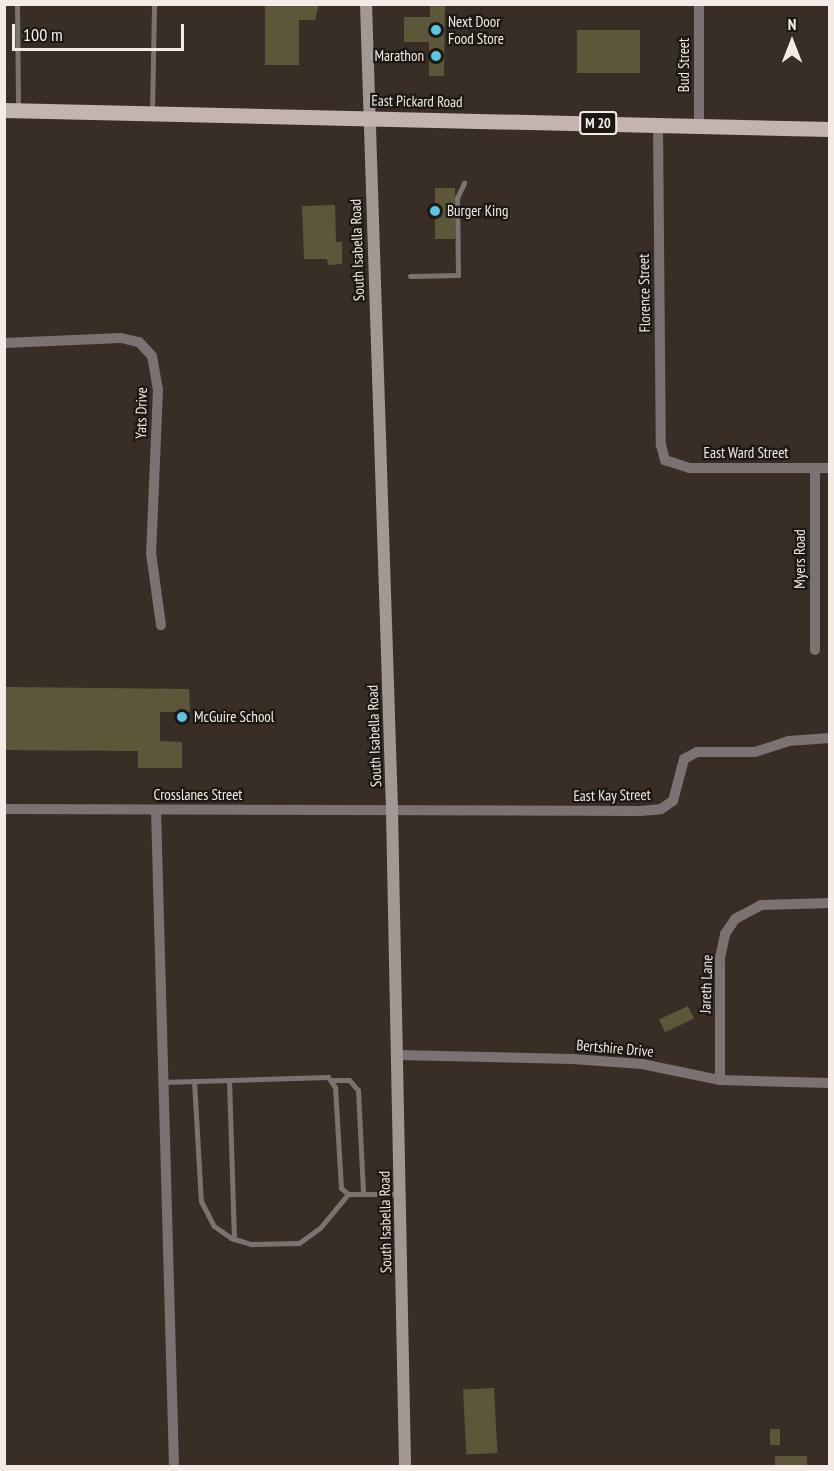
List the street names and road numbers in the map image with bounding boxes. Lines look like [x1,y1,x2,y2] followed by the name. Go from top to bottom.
[675,38,693,92] street label: Bud Street
[371,91,463,111] street label: East Pickard Road
[578,112,618,134] road number: M 20
[346,199,368,301] street label: South Isabella Road
[634,254,654,332] street label: Florence Street
[132,387,150,439] street label: Yats Drive
[703,444,789,462] street label: East Ward Street
[791,529,809,589] street label: Myers Road
[363,685,385,787] street label: South Isabella Road
[573,785,651,805] street label: East Kay Street
[154,786,242,804] street label: Crosslanes Street
[696,954,716,1014] street label: Jareth Lane
[576,1036,654,1060] street label: Bertshire Drive
[375,1171,395,1273] street label: South Isabella Road

